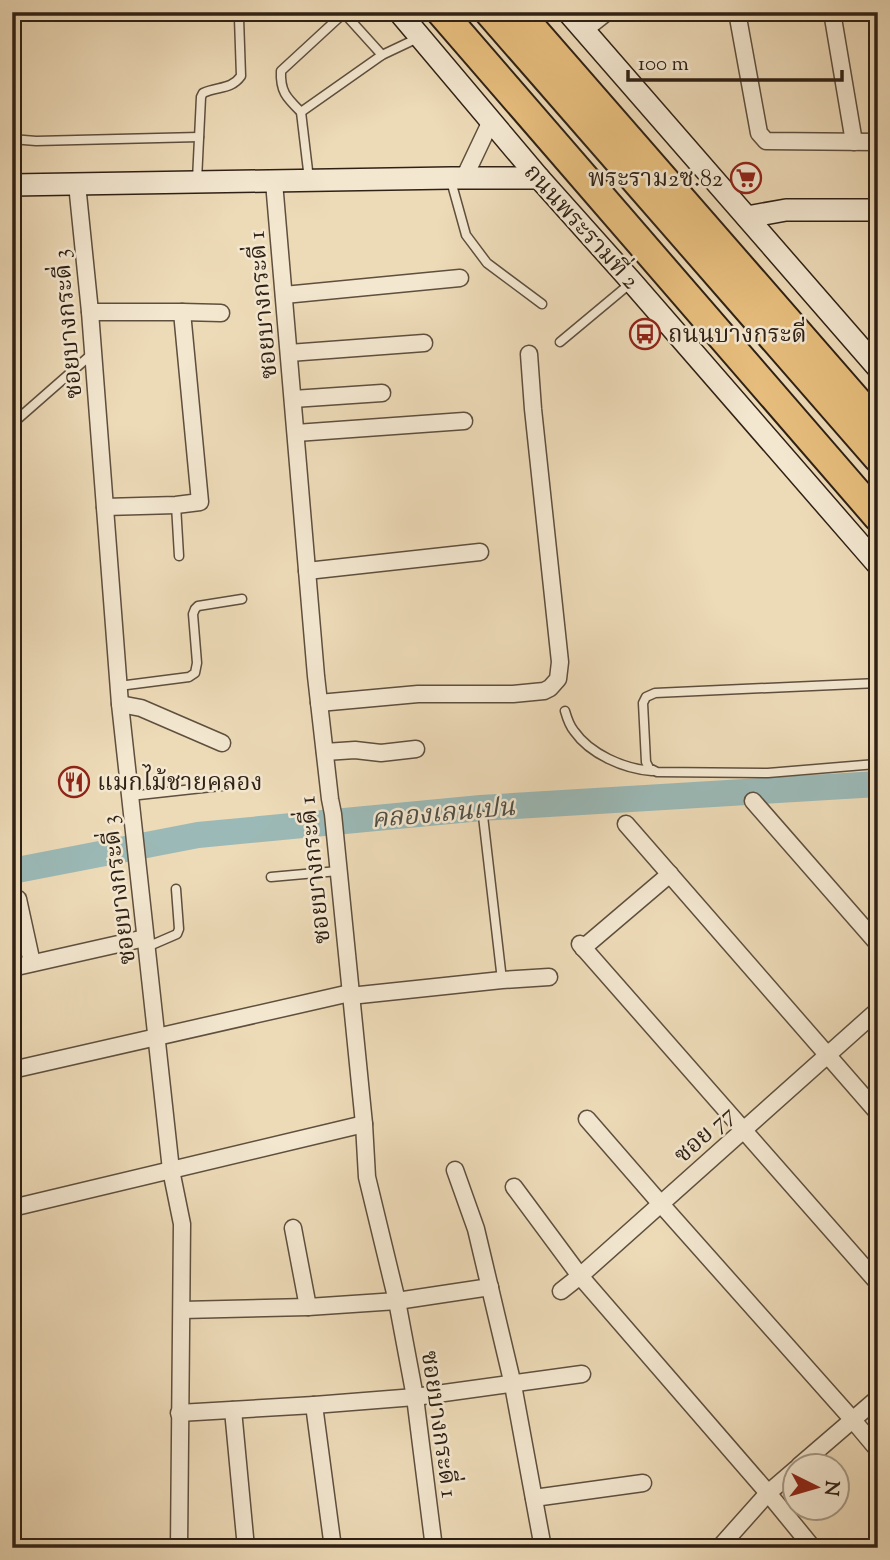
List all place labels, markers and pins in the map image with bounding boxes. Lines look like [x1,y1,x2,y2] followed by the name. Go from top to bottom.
[729,161,763,195] supermarket icon: พระราม2ซ.82
[588,163,723,197] place label: พระราม2ซ.82
[668,316,807,353] place label: ถนนบางกระดี่
[628,317,662,351] bus stop icon: ถนนบางกระดี่
[97,764,263,801] place label: แมกไม้ชายคลอง
[57,765,91,799] restaurant icon: แมกไม้ชายคลอง

